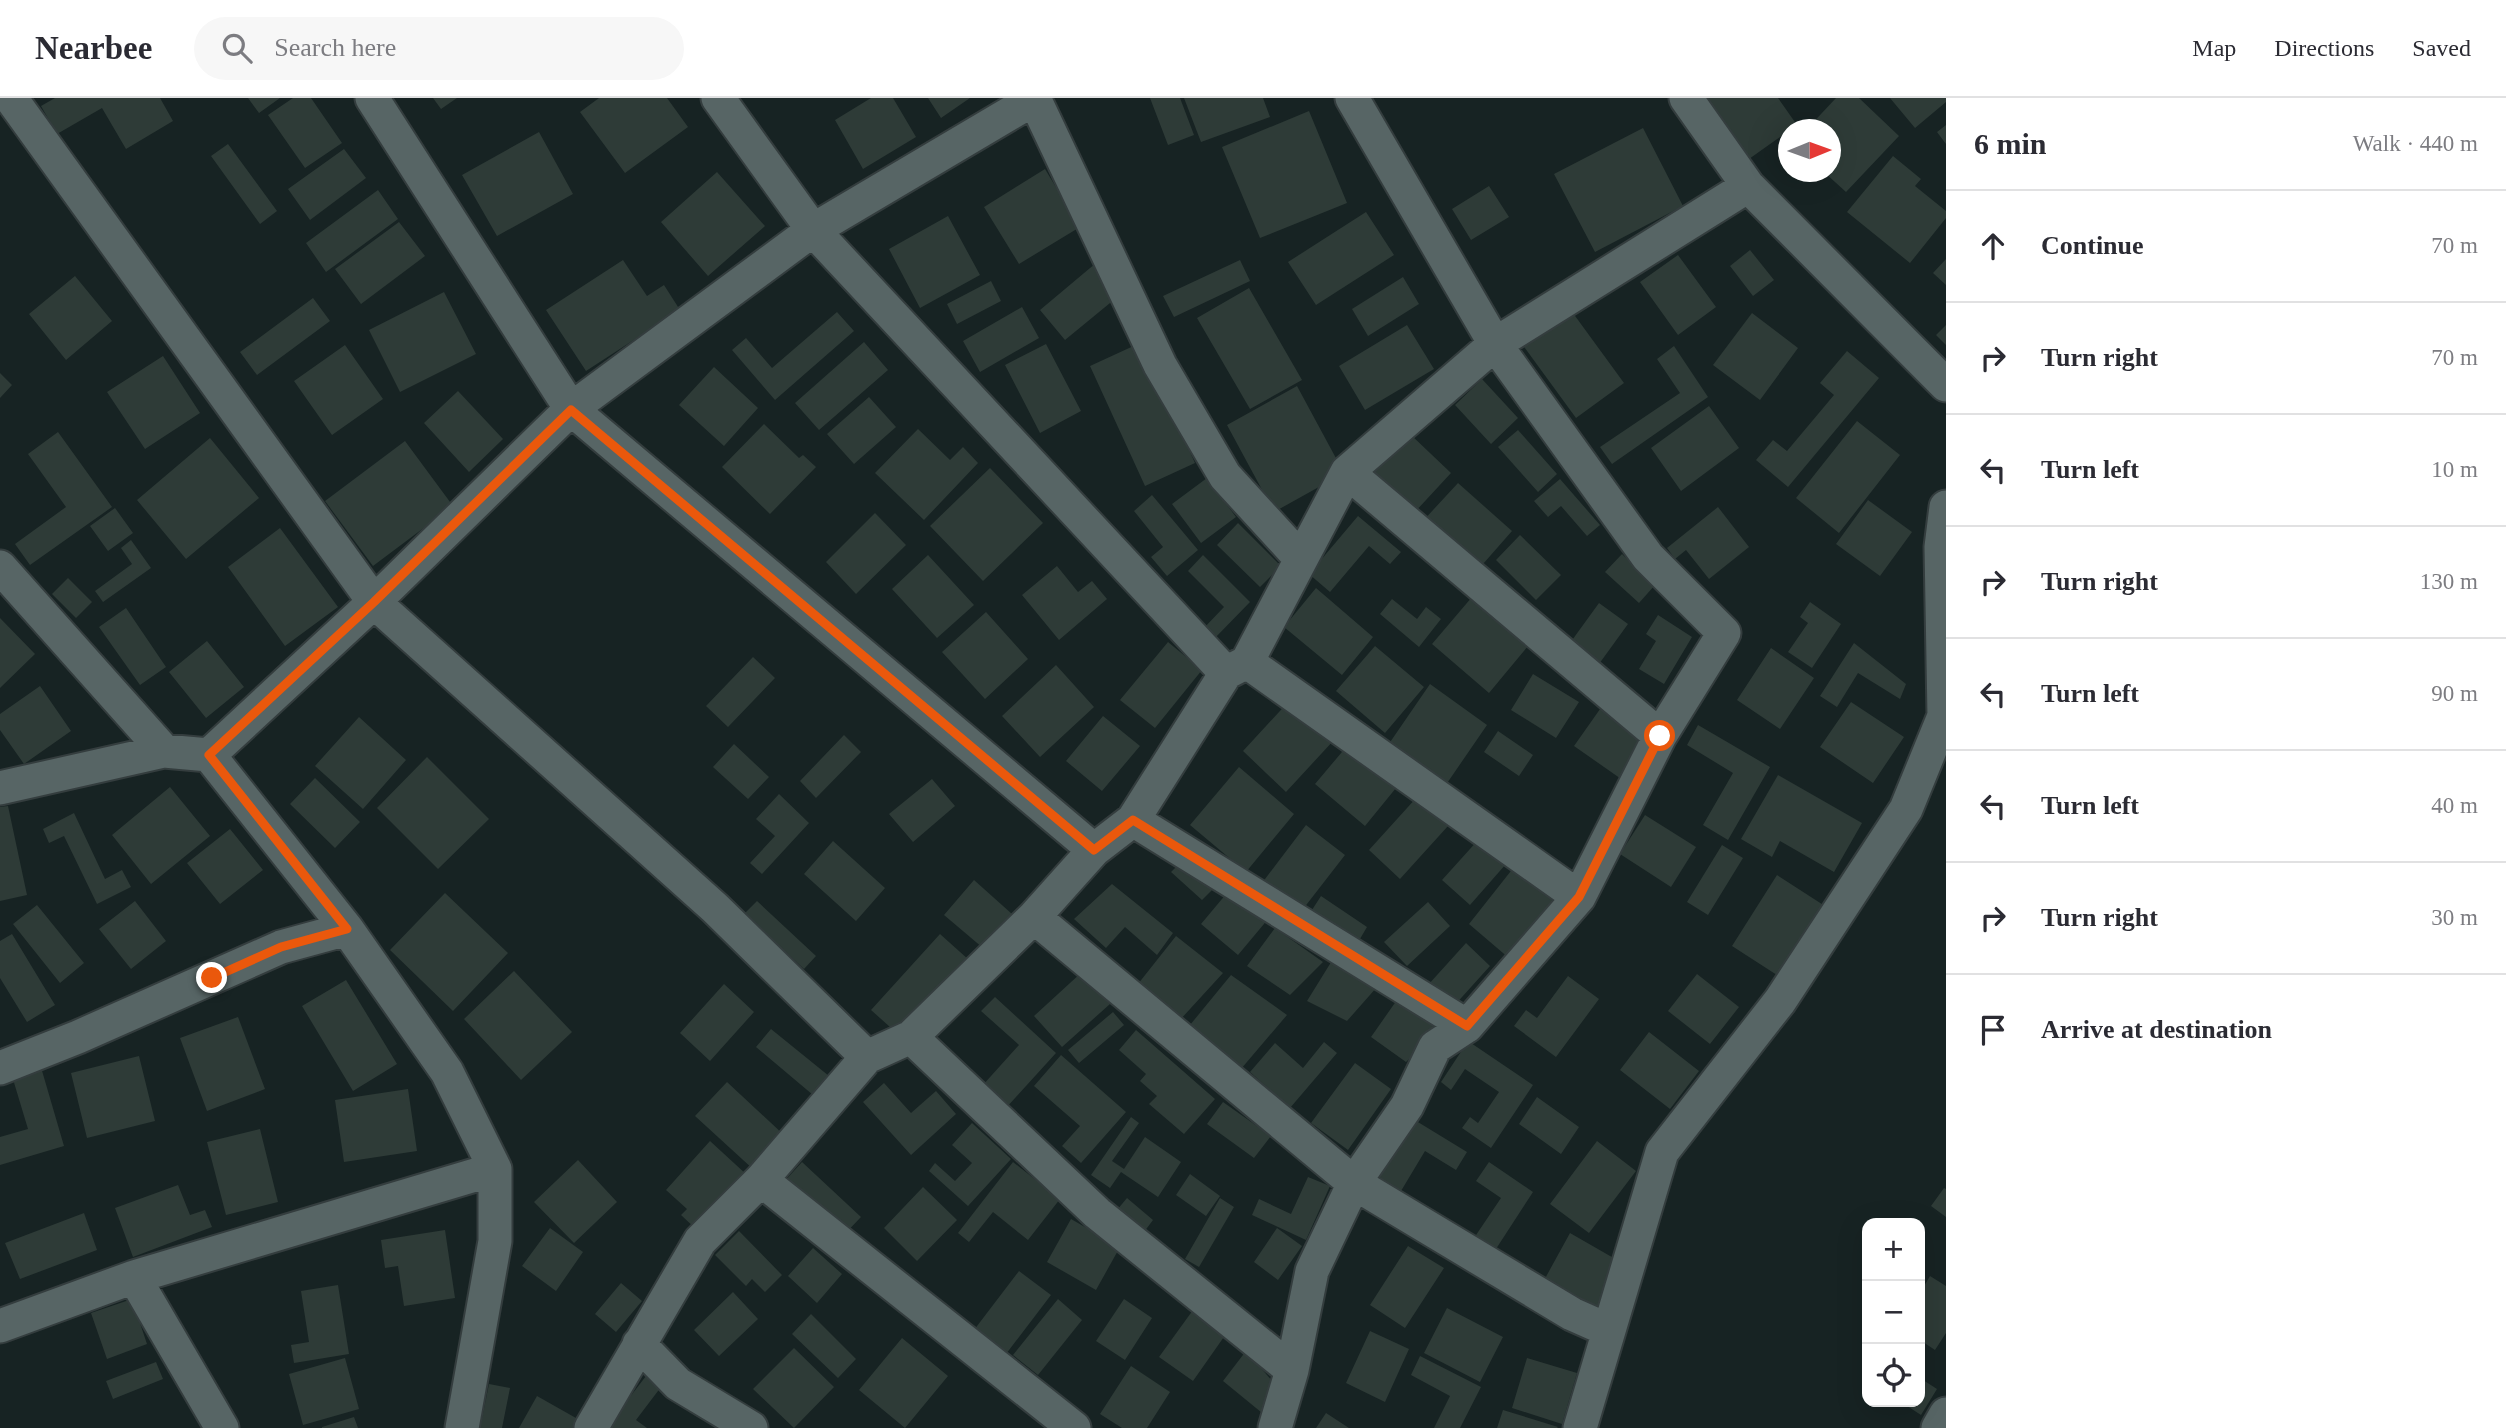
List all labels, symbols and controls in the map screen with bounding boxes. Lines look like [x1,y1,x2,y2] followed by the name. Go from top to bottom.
[194,17,684,80] search box
[218,29,256,67] icon: search
[35,30,152,66] text: Nearbee
[274,33,396,62] text: Search here
[2192,35,2236,61] text: Map
[2274,35,2374,61] text: Directions
[2412,35,2471,61] text: Saved
[1778,119,1841,182] north arrow
[1974,127,2047,160] text: 6 min
[2353,131,2478,156] text: Walk · 440 m
[1974,227,2012,265] icon: ahead
[2041,231,2144,260] text: Continue
[2431,233,2478,258] text: 70 m
[1974,339,2012,377] icon: right
[2041,343,2158,372] text: Turn right
[2431,345,2478,370] text: 70 m
[1974,451,2012,489] icon: left
[2041,455,2139,484] text: Turn left
[2431,457,2478,482] text: 10 m
[1974,563,2012,601] icon: right
[2041,567,2158,596] text: Turn right
[2420,569,2478,594] text: 130 m
[1974,675,2012,713] icon: left
[2041,679,2139,708] text: Turn left
[2431,681,2478,706] text: 90 m
[1644,720,1675,751] route start
[1974,787,2012,825] icon: left
[2041,791,2139,820] text: Turn left
[2431,793,2478,818] text: 40 m
[1974,899,2012,937] icon: right
[2041,903,2158,932] text: Turn right
[2431,905,2478,930] text: 30 m
[196,962,227,993] route end
[1974,1011,2012,1049] icon: arrive
[2041,1015,2272,1044] text: Arrive at destination
[1862,1218,1925,1407] map controls
[1862,1218,1925,1281] button: +
[1862,1281,1925,1344] button: −
[1862,1344,1925,1407] button: locate

